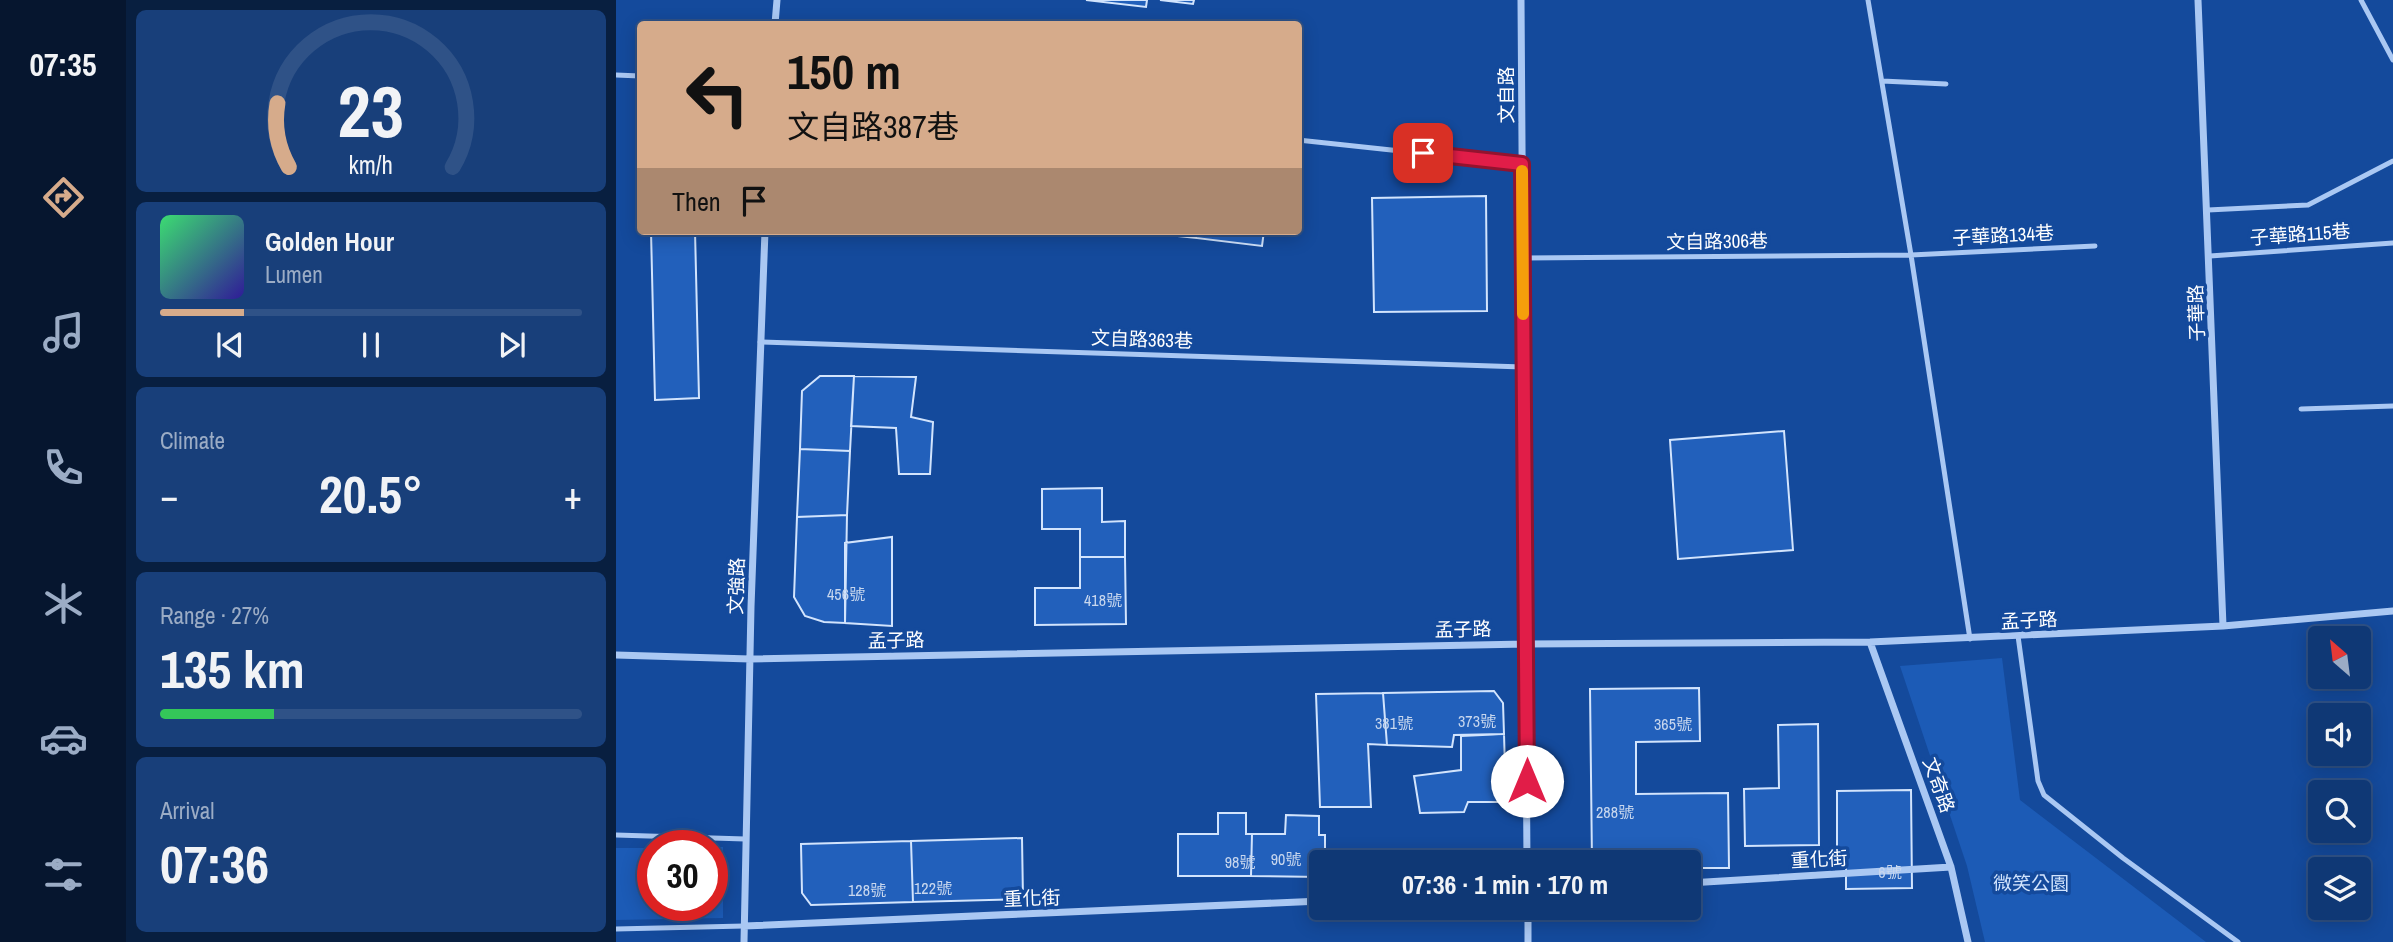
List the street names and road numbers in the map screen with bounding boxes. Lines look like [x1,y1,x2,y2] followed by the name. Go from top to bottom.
[1493,66,1519,124] street label: 文自路
[2249,218,2351,250] street label: 子華路115巷
[1951,219,2055,251] street label: 子華路134巷
[1666,227,1768,255] street label: 文自路306巷
[2182,284,2210,342] street label: 子華路
[1091,324,1193,354] street label: 文自路363巷
[722,557,750,615] street label: 文強路
[2000,606,2058,634] street label: 孟子路
[1434,616,1492,642] street label: 孟子路
[867,627,925,653] street label: 孟子路
[1917,754,1961,816] street label: 文奇路
[1790,845,1848,873] street label: 重化街
[1003,884,1061,912] street label: 重化街

